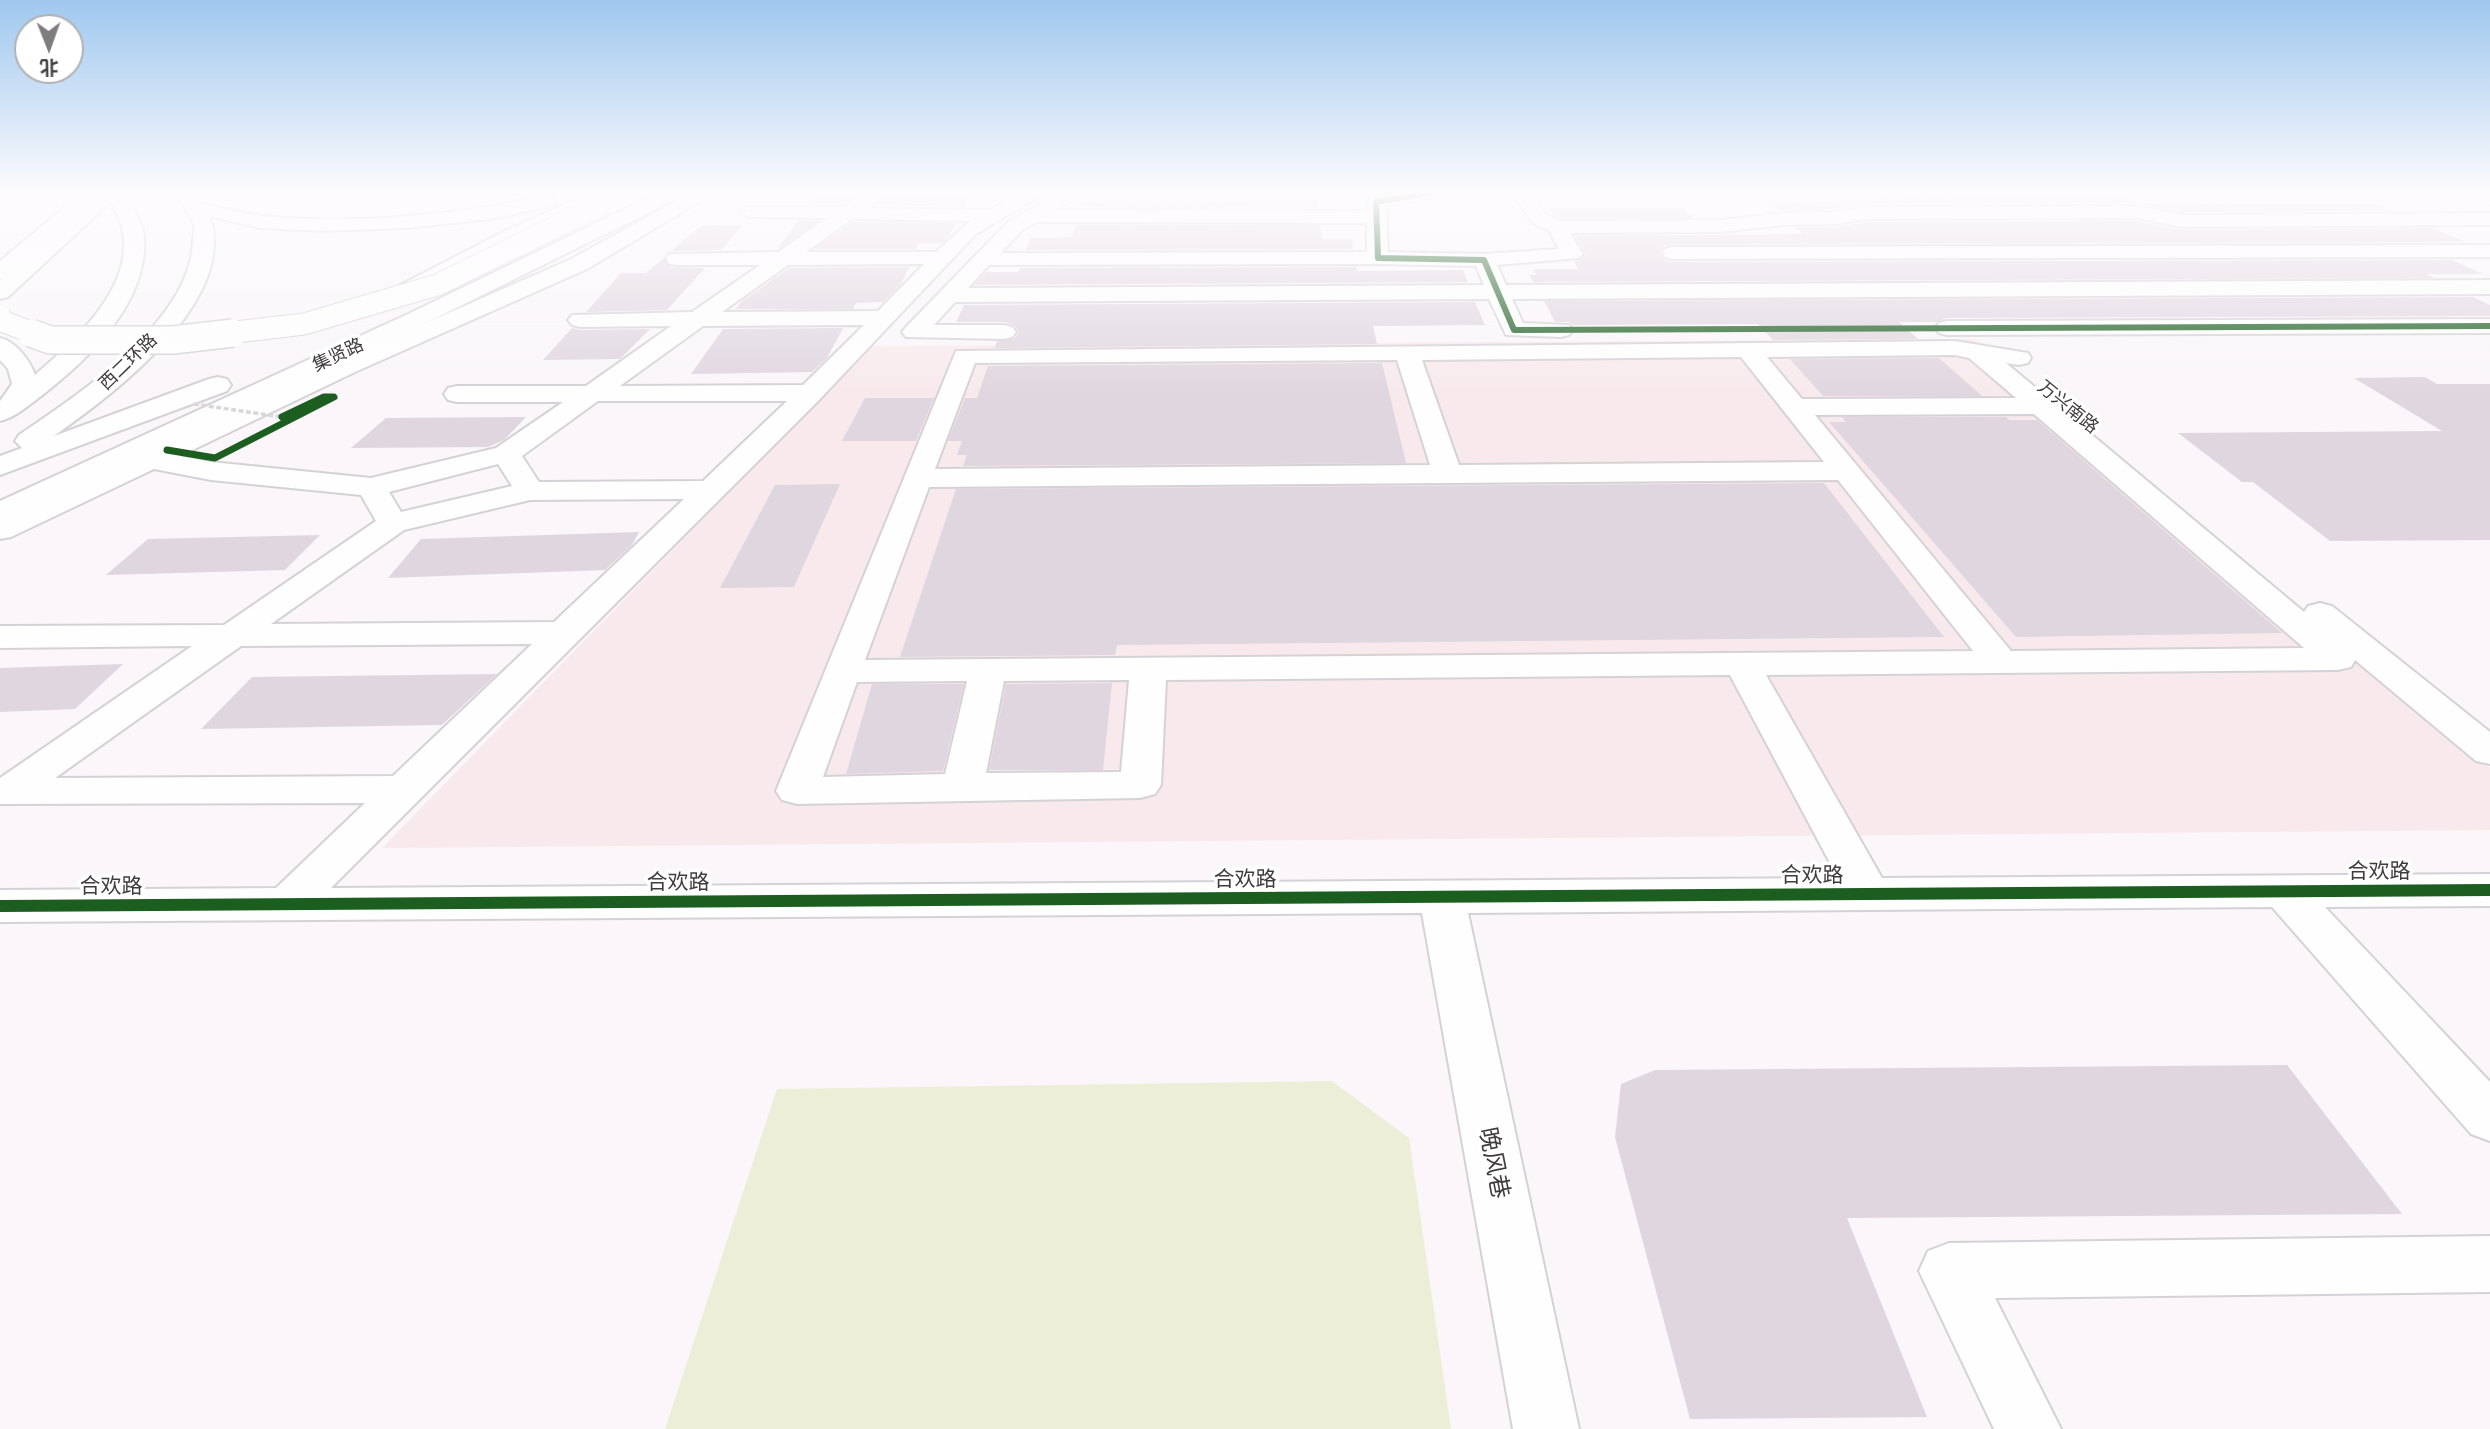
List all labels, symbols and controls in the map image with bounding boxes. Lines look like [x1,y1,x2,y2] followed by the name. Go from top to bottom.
[14,14,84,84] north arrow
[40,57,59,80] text: 北
[95,329,161,395] street label: 西二环路
[309,334,367,376] street label: 集贤路
[2033,376,2103,438] street label: 万兴南路
[2348,858,2410,884] street label: 合欢路
[1781,862,1843,888] street label: 合欢路
[1214,866,1276,892] street label: 合欢路
[647,869,709,895] street label: 合欢路
[80,873,142,899] street label: 合欢路
[1473,1125,1515,1201] street label: 晚风巷

